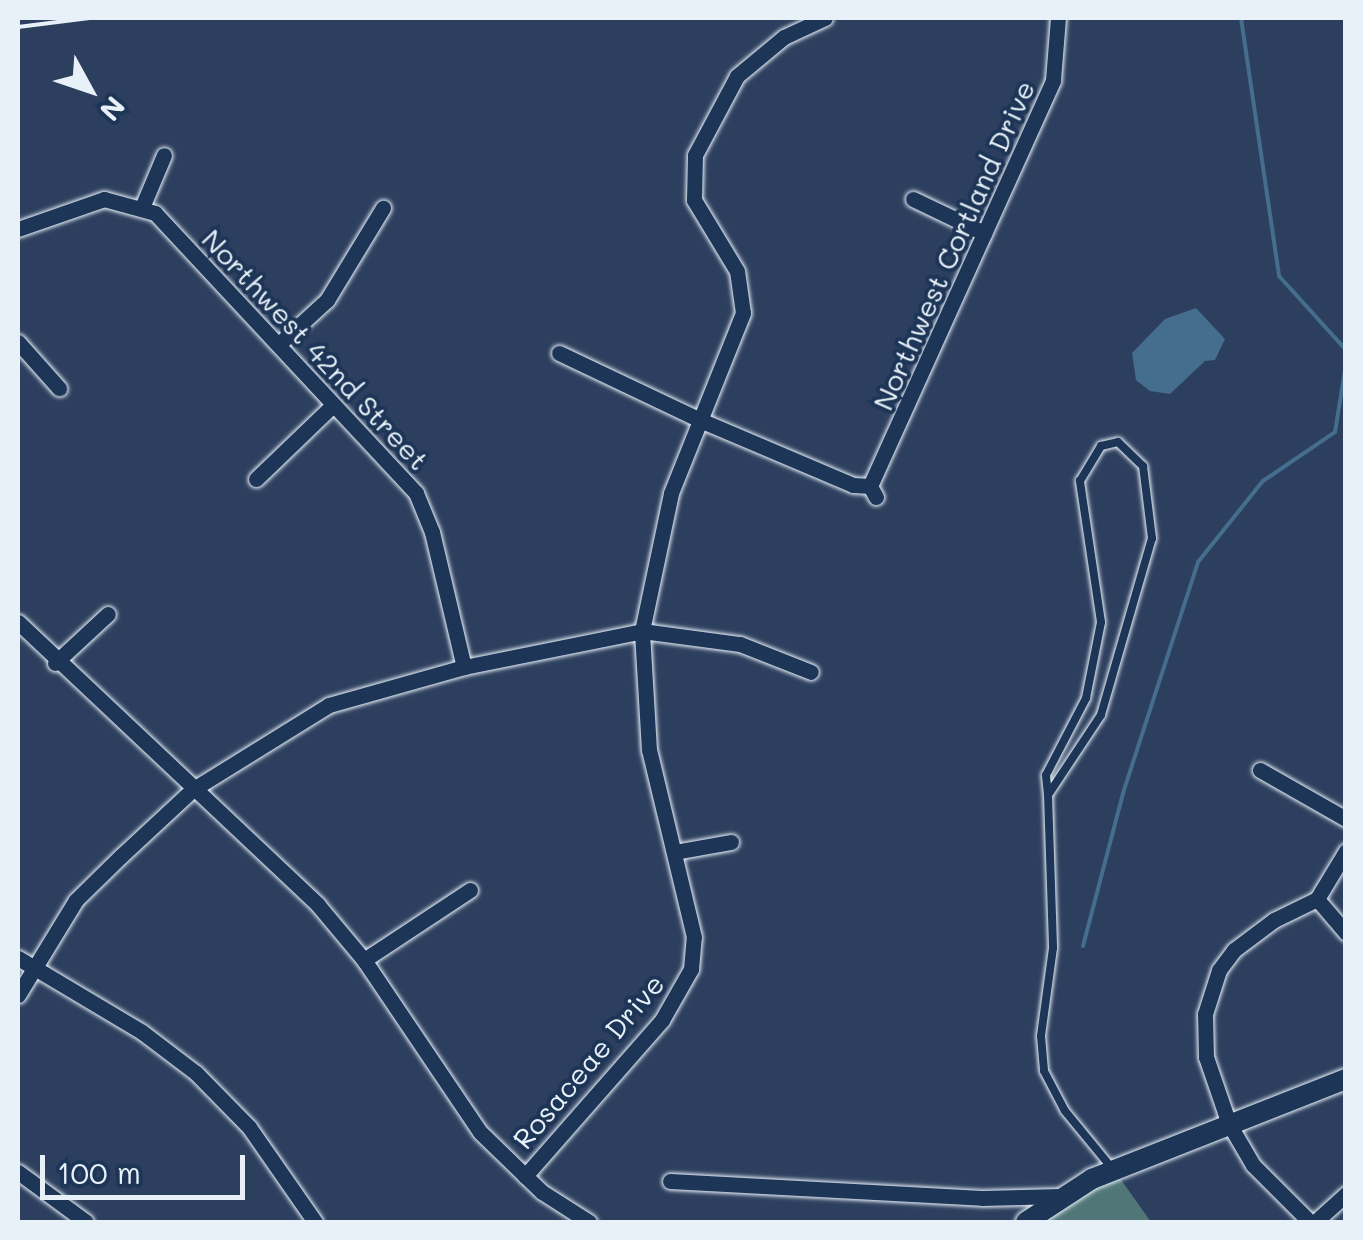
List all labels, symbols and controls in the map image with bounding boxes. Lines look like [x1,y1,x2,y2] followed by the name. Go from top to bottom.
[40,40,140,140] north arrow
[865,75,1041,415] street label: Northwest Cortland Drive
[92,90,134,129] text: N
[196,222,436,476] street label: Northwest 42nd Street
[505,967,671,1155] street label: Rosaceae Drive
[45,1135,250,1197] scale bar
[57,1152,141,1192] text: 100 m

